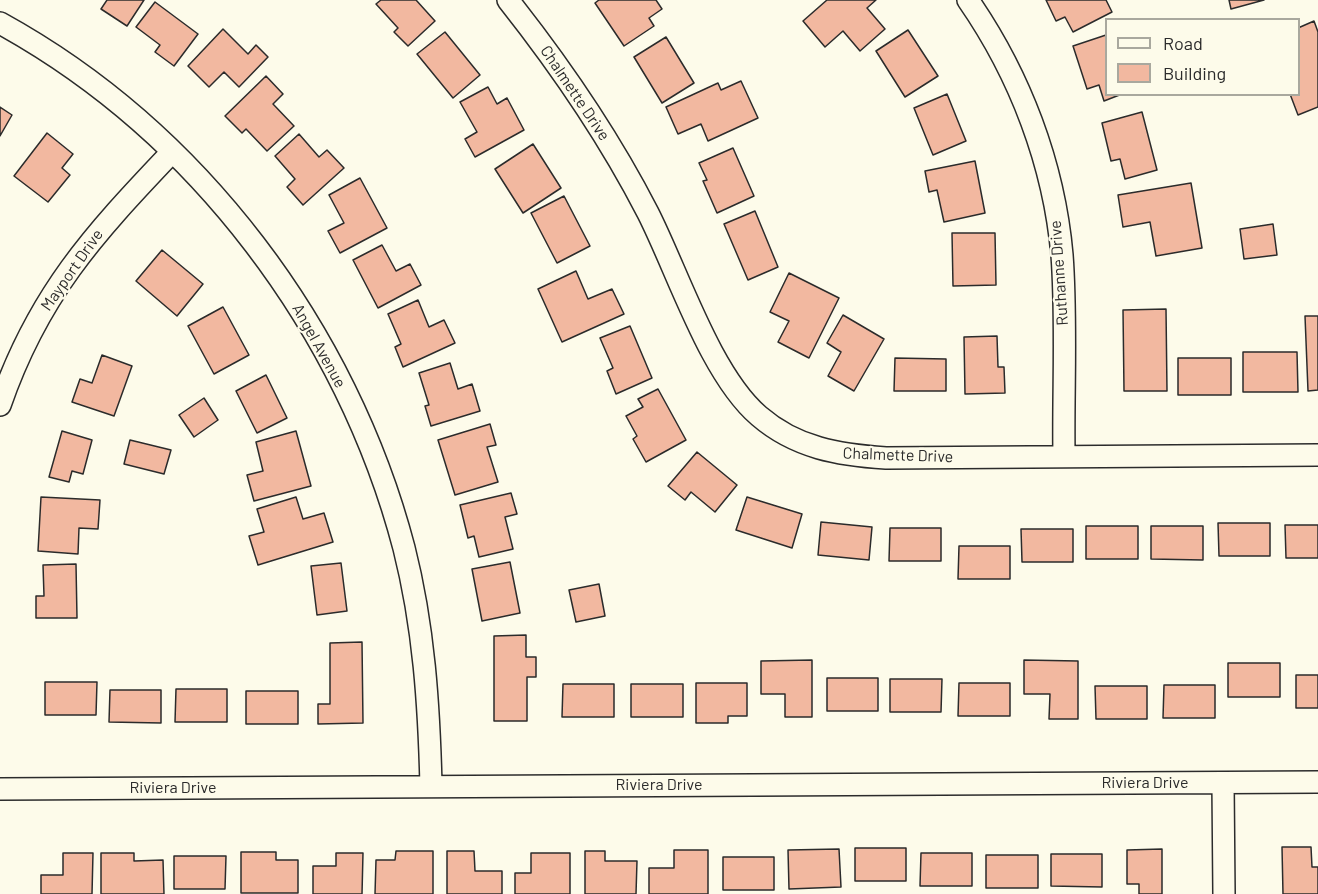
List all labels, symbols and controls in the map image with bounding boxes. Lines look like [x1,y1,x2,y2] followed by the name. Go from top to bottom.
[1105,18,1300,96] legend
[1163,32,1203,54] text: Road
[536,42,614,144] street label: Chalmette Drive
[1163,62,1226,84] text: Building
[1046,220,1072,326] street label: Ruthanne Drive
[37,226,107,314] street label: Mayport Drive
[288,301,350,391] street label: Angel Avenue
[842,443,954,467] street label: Chalmette Drive
[1102,773,1188,793] street label: Riviera Drive
[616,775,702,795] street label: Riviera Drive
[130,778,216,798] street label: Riviera Drive

